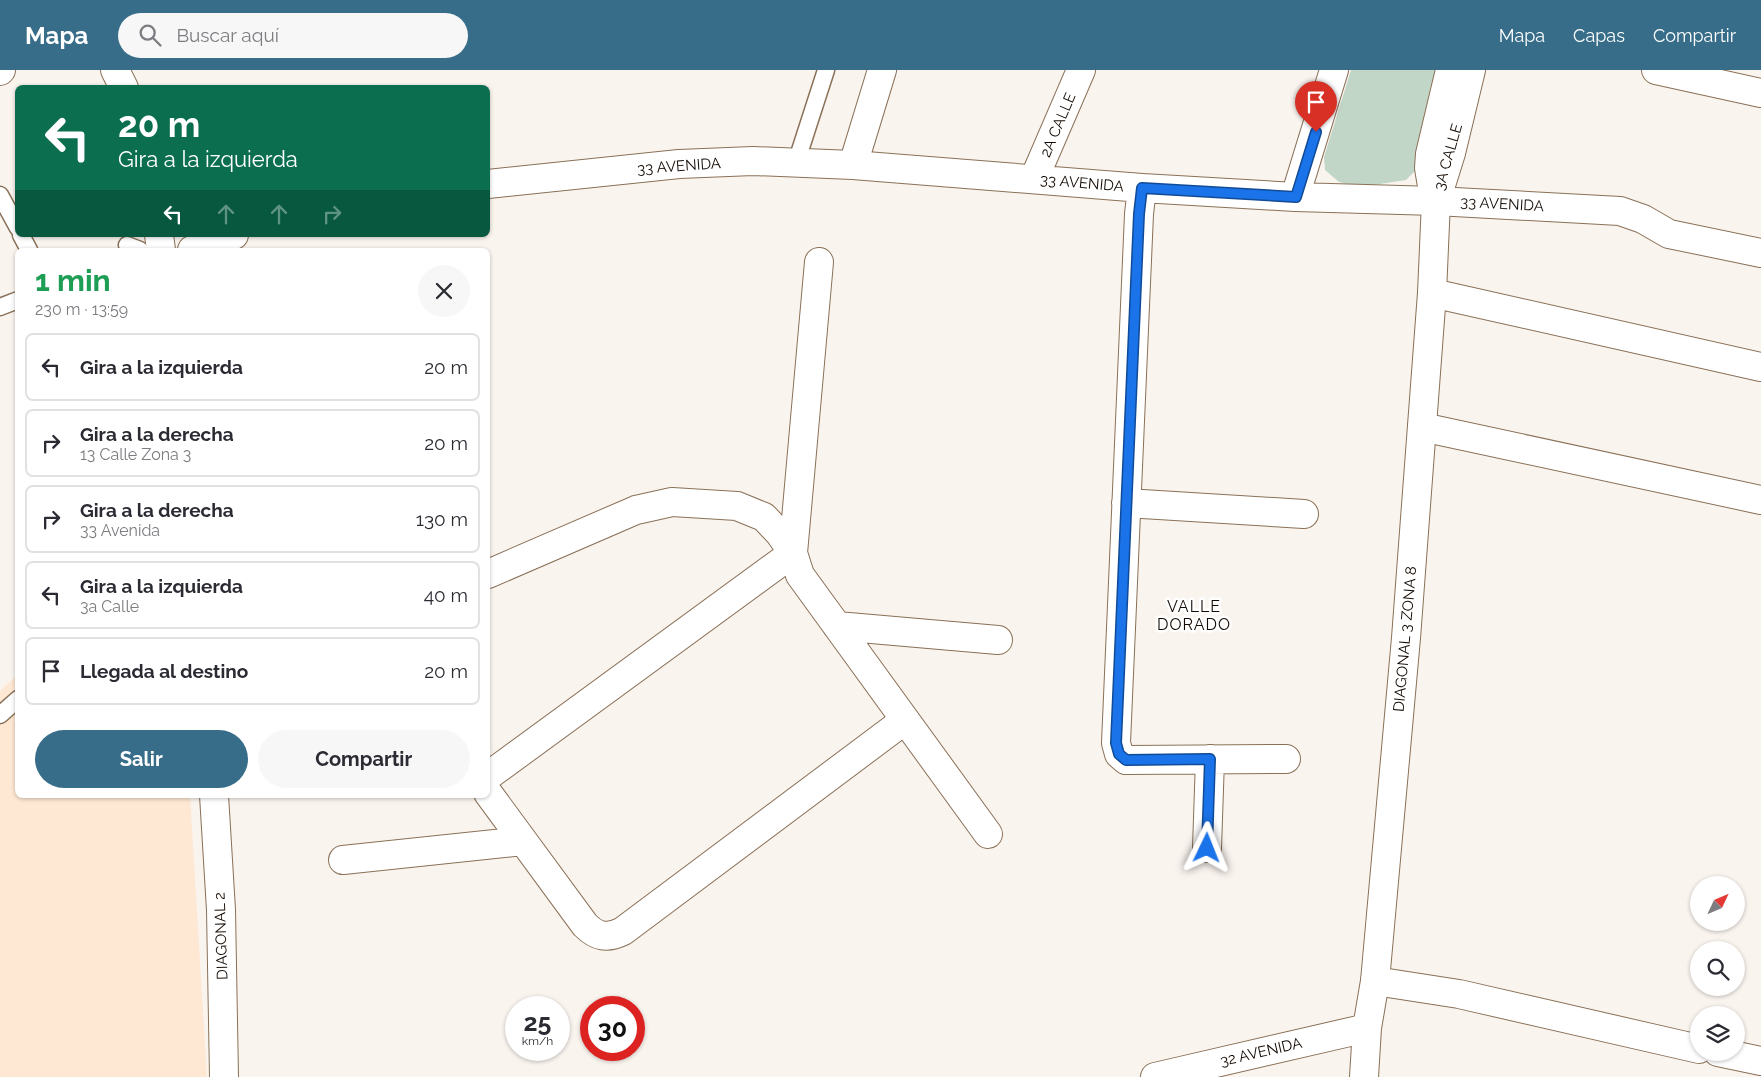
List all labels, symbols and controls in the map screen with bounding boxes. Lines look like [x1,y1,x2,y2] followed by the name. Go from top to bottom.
[118,13,468,58] search box
[25,21,88,50] text: Mapa
[136,21,164,49] icon: search
[176,24,279,46] text: Buscar aquí
[1499,25,1545,46] text: Mapa
[1573,25,1625,46] text: Capas
[1653,25,1736,46] text: Compartir
[1295,81,1337,132] pin
[1302,88,1330,116] icon: arrive
[1036,90,1080,160] street label: 2A CALLE
[118,104,200,145] text: 20 m
[35,105,100,170] icon: left
[1430,122,1466,192] street label: 3A CALLE
[118,146,298,172] text: Gira a la izquierda
[637,154,721,178] street label: 33 AVENIDA
[1039,170,1125,196] street label: 33 AVENIDA
[1460,193,1544,215] street label: 33 AVENIDA
[159,200,187,228] icon: left
[212,200,240,228] icon: ahead
[265,200,293,228] icon: ahead
[318,200,346,228] icon: right
[35,263,111,298] text: 1 min
[418,265,470,317] button: close
[35,300,128,319] text: 230 m · 13:59
[37,353,65,381] icon: left
[80,356,243,378] text: Gira a la izquierda
[424,356,468,378] text: 20 m
[80,423,234,445] text: Gira a la derecha
[37,429,65,457] icon: right
[424,432,468,454] text: 20 m
[80,445,191,464] text: 13 Calle Zona 3
[80,499,234,521] text: Gira a la derecha
[37,505,65,533] icon: right
[416,508,468,530] text: 130 m
[80,521,160,540] text: 33 Avenida
[1390,565,1420,713] street label: DIAGONAL 3 ZONA 8
[80,575,243,597] text: Gira a la izquierda
[37,581,65,609] icon: left
[424,584,468,606] text: 40 m
[80,597,139,616] text: 3a Calle
[1157,597,1231,634] district label: VALLE DORADO
[37,657,65,685] icon: arrive
[80,660,248,682] text: Llegada al destino
[424,660,468,682] text: 20 m
[35,730,248,788] button: Salir
[258,730,470,788] button: Compartir
[1180,821,1232,873] position arrow
[1690,876,1745,931] north arrow
[1690,876,1745,1061] map controls
[210,892,232,980] street label: DIAGONAL 2
[1690,941,1745,996] button: search
[580,996,645,1061] speed limit sign: 30
[1690,1006,1745,1061] button: layers
[524,1007,551,1037] text: 25
[522,1034,553,1048] text: km/h
[1218,1034,1304,1070] street label: 32 AVENIDA

